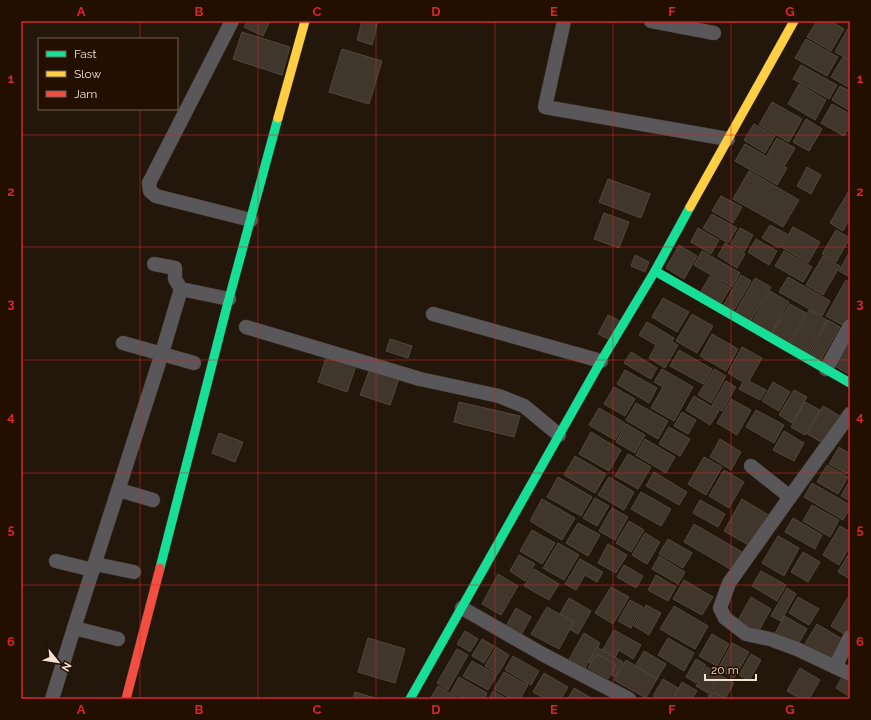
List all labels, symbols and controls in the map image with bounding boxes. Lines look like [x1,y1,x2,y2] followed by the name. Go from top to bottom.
[77,4,86,19] text: A
[195,4,204,19] text: B
[313,4,322,19] text: C
[431,4,441,19] text: D
[550,4,558,19] text: E
[668,4,676,19] text: F
[785,4,795,19] text: G
[38,38,178,110] legend
[74,47,97,61] text: Fast
[74,67,101,81] text: Slow
[8,71,15,86] text: 1
[857,71,864,86] text: 1
[74,87,97,101] text: Jam
[7,184,15,199] text: 2
[856,184,864,199] text: 2
[7,296,15,311] text: 3
[856,296,864,311] text: 3
[7,409,15,424] text: 4
[856,409,864,424] text: 4
[7,522,15,537] text: 5
[856,522,864,537] text: 5
[7,634,15,649] text: 6
[856,634,864,649] text: 6
[38,642,78,682] north arrow
[705,656,756,682] scale bar
[58,660,74,674] text: N
[711,663,739,677] text: 20 m
[77,702,86,717] text: A
[195,702,204,717] text: B
[313,702,322,717] text: C
[431,702,441,717] text: D
[550,702,558,717] text: E
[668,702,676,717] text: F
[785,702,795,717] text: G

